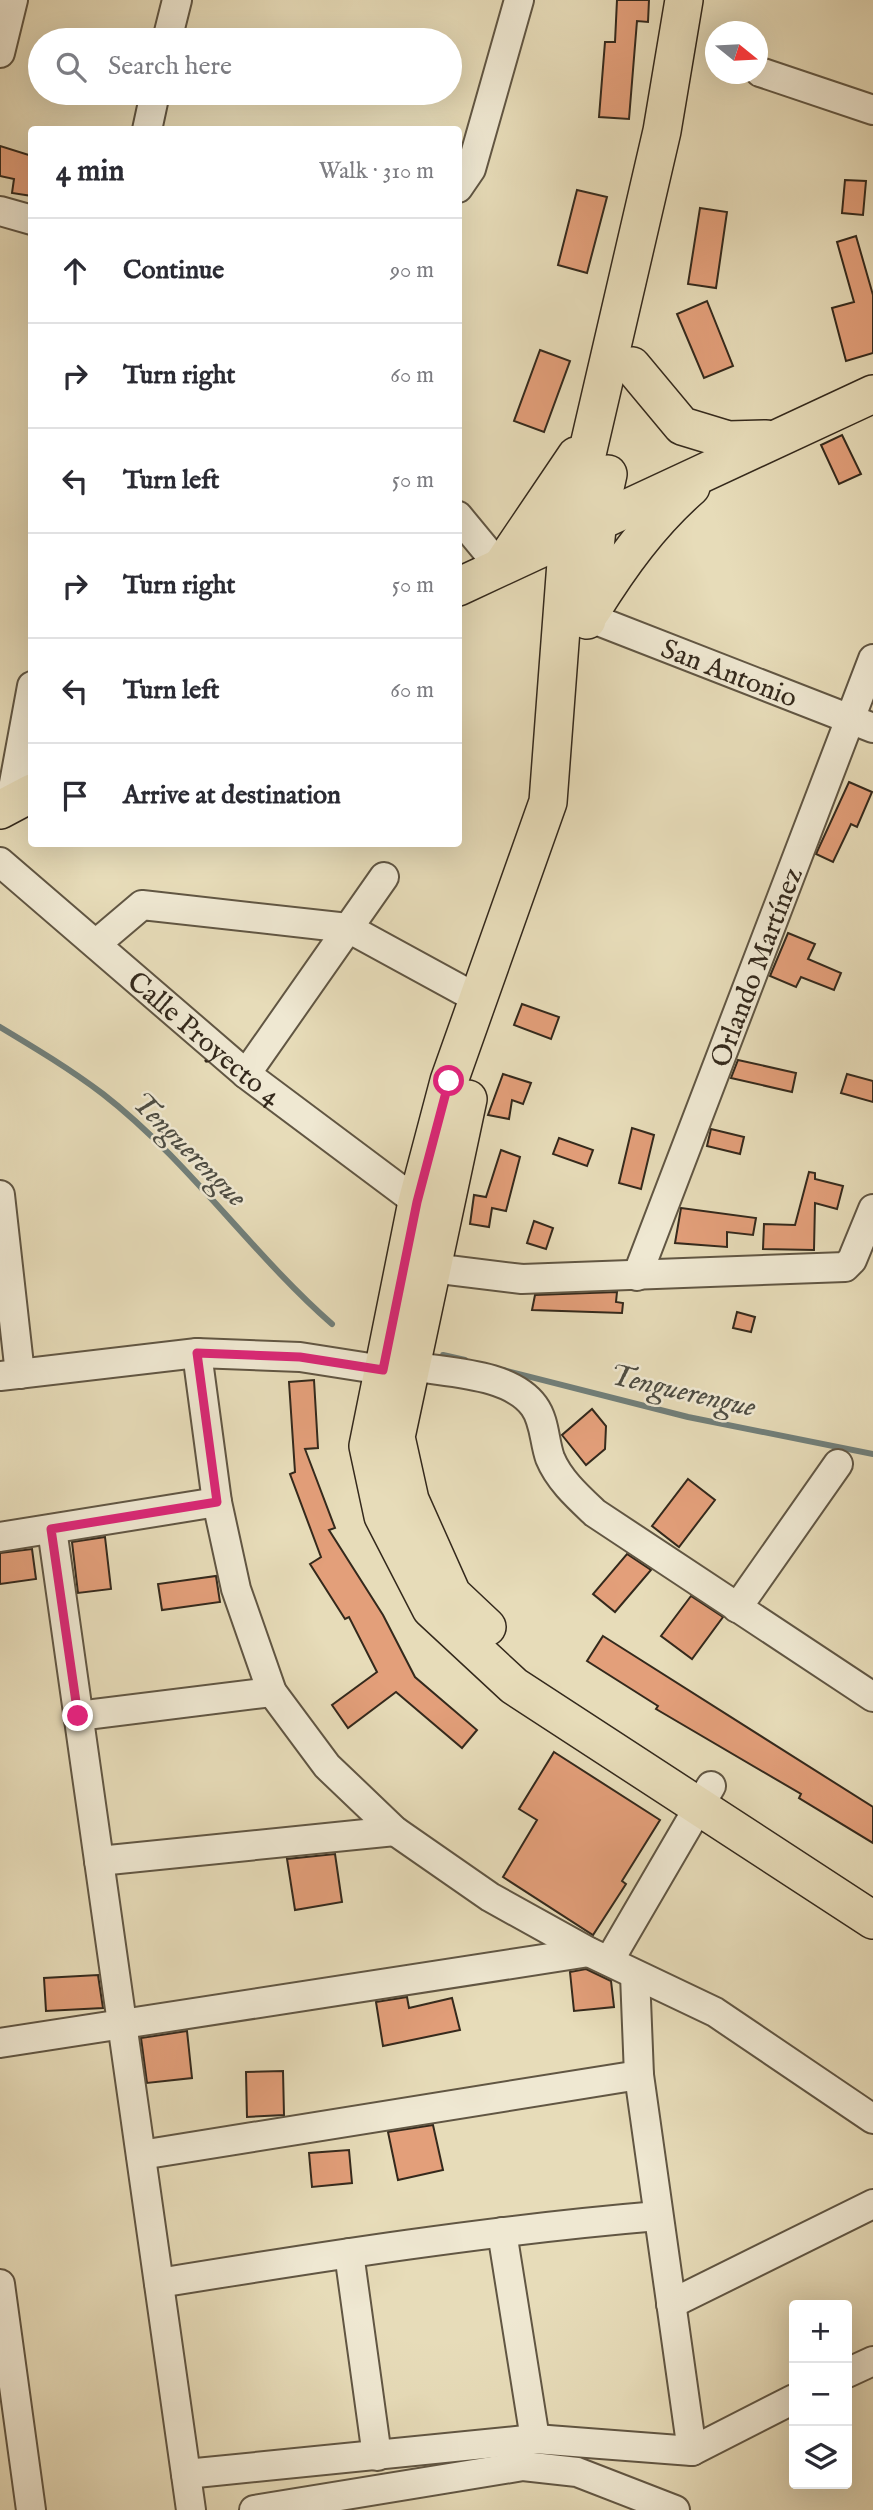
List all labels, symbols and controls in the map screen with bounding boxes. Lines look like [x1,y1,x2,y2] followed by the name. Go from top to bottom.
[705,21,768,84] north arrow
[28,28,462,105] search box
[52,48,90,86] icon: search
[108,50,232,83] text: Search here
[56,153,124,191] text: 4 min
[319,157,434,186] text: Walk · 310 m
[56,252,94,290] icon: ahead
[123,254,224,287] text: Continue
[390,256,434,285] text: 90 m
[56,357,94,395] icon: right
[123,359,236,392] text: Turn right
[390,361,434,390] text: 60 m
[56,462,94,500] icon: left
[123,464,220,497] text: Turn left
[392,466,434,495] text: 50 m
[56,567,94,605] icon: right
[123,569,236,602] text: Turn right
[392,571,434,600] text: 50 m
[656,632,802,717] street label: San Antonio
[56,672,94,710] icon: left
[123,674,220,707] text: Turn left
[390,676,434,705] text: 60 m
[56,777,94,815] icon: arrive
[123,779,341,812] text: Arrive at destination
[704,863,812,1073] street label: Orlando Martínez
[119,965,288,1114] street label: Calle Proyecto 4
[433,1065,464,1096] route start
[123,1084,255,1216] water label: Tenguerengue
[606,1357,759,1427] water label: Tenguerengue
[62,1700,93,1731] route end
[789,2300,852,2489] map controls
[789,2300,852,2363] button: +
[789,2363,852,2426] button: −
[789,2426,852,2489] button: layers

